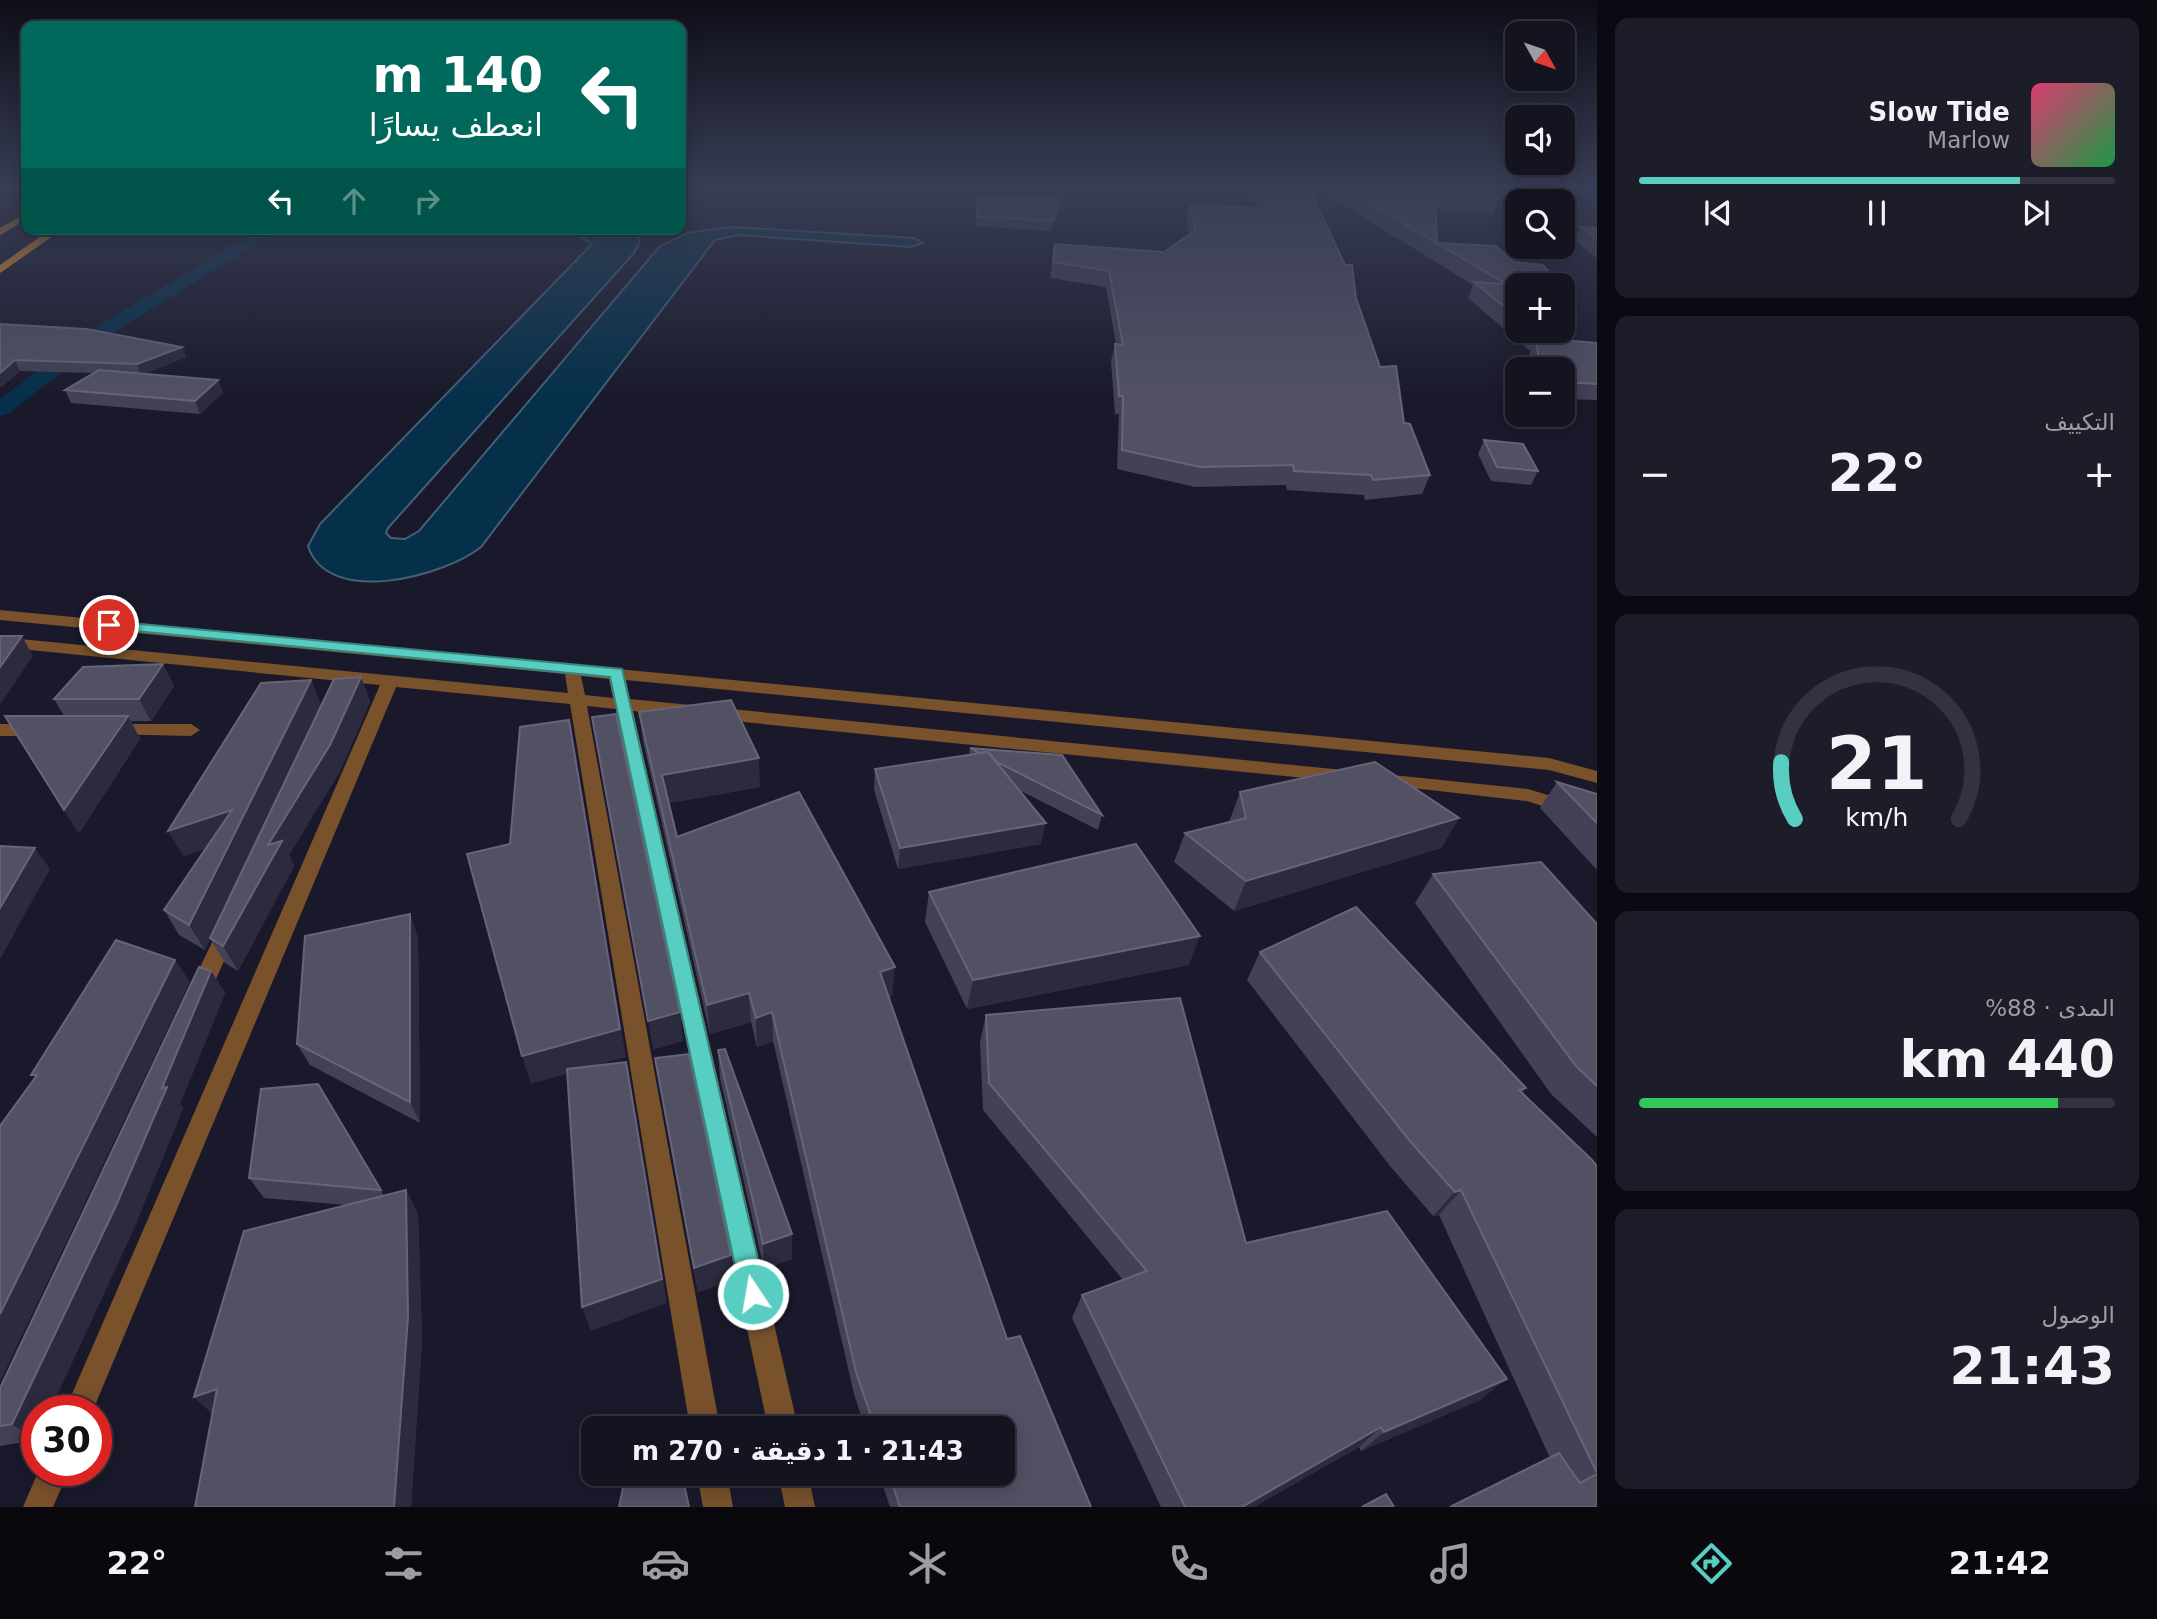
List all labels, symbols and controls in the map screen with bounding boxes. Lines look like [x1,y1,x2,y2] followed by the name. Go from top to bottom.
[1505,21,1575,91] north arrow
[1505,21,1575,427] map controls
[373,47,543,104] text: 140 m
[567,49,658,140] icon: left
[1869,97,2010,127] text: Slow Tide
[1505,105,1575,175] button: sound
[369,106,543,144] text: انعطف يسارًا
[1927,127,2010,153] text: Marlow
[262,182,300,220] icon: left
[335,182,373,220] icon: ahead
[408,182,446,220] icon: right
[1505,189,1575,259] button: search
[1699,194,1737,232] icon: previous
[1858,194,1896,232] icon: pause
[2017,194,2055,232] icon: next
[1505,273,1575,343] button: +
[1505,357,1575,427] button: −
[2044,409,2115,435] text: التكييف
[1828,443,1926,503] text: 22°
[1639,452,1671,496] text: −
[2083,452,2115,496] text: +
[79,595,139,655] pin
[90,606,128,644] icon: arrive
[1826,722,1928,807] text: 21
[1845,803,1909,832] text: km/h
[1985,995,2115,1021] text: المدى · 88%
[1900,1029,2115,1089] text: 440 km
[716,1257,790,1331] position arrow
[2042,1302,2115,1328] text: الوصول
[1949,1336,2115,1396] text: 21:43
[21,1395,112,1486] speed limit sign: 30
[632,1436,964,1466] text: 21:43 · 1 دقيقة · 270 m
[379,1539,428,1588] icon: filters
[641,1539,690,1588] icon: car
[903,1539,952,1588] icon: climate
[1164,1539,1213,1588] icon: phone
[1426,1539,1475,1588] icon: music
[1687,1539,1736,1588] icon: directions
[106,1544,167,1582] text: 22°
[1949,1544,2051,1582] text: 21:42

